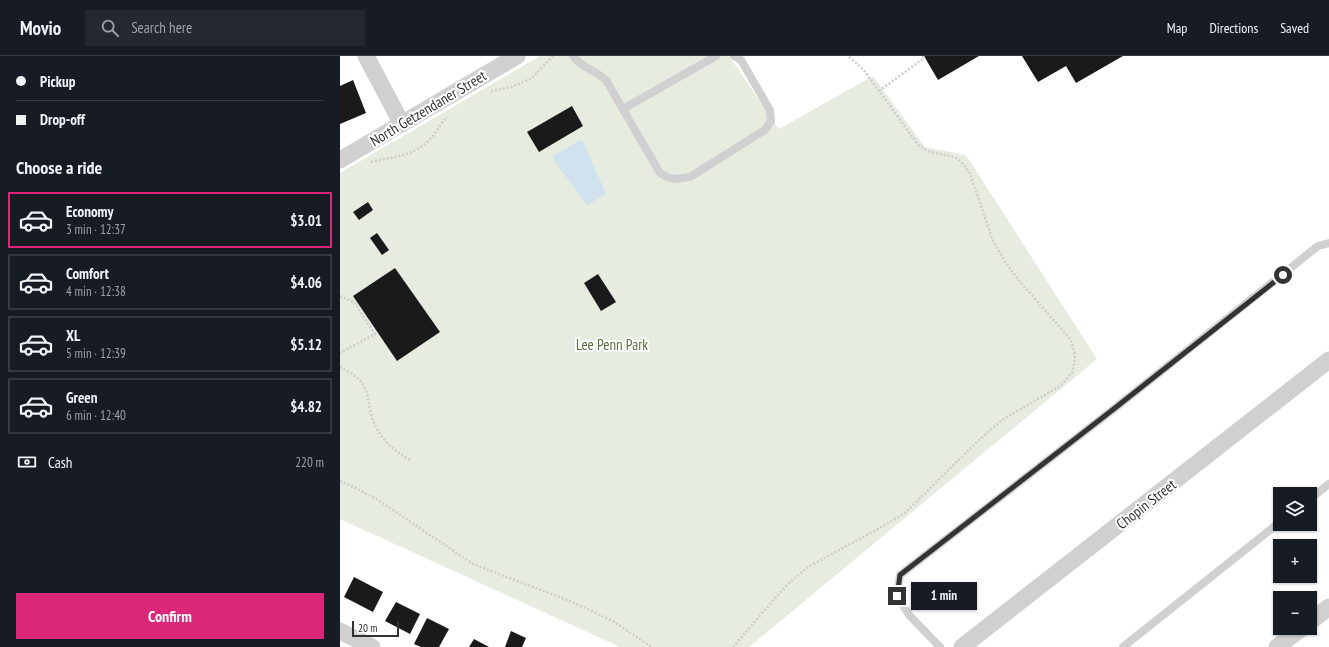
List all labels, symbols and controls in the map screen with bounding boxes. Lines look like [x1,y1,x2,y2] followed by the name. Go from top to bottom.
[85,10,365,46] search box
[20,16,61,40] text: Movio
[99,17,121,39] icon: search
[131,18,192,37] text: Search here
[1167,19,1187,37] text: Map
[1209,19,1258,37] text: Directions
[1280,19,1309,37] text: Saved
[366,66,490,150] street label: North Getzendaner Street
[40,72,75,91] text: Pickup
[40,110,85,129] text: Drop-off
[16,156,102,179] text: Choose a ride
[18,202,54,238] icon: car
[66,202,114,221] text: Economy
[290,211,322,230] text: $3.01
[66,221,126,238] text: 3 min · 12:37
[18,264,54,300] icon: car
[66,264,109,283] text: Comfort
[1274,266,1292,284] route start
[290,273,322,292] text: $4.06
[66,283,126,300] text: 4 min · 12:38
[18,326,54,362] icon: car
[66,326,80,345] text: XL
[290,335,322,354] text: $5.12
[576,335,648,354] park label: Lee Penn Park
[66,345,126,362] text: 5 min · 12:39
[18,388,54,424] icon: car
[66,388,98,407] text: Green
[290,397,322,416] text: $4.82
[66,407,126,424] text: 6 min · 12:40
[16,451,38,473] icon: cash
[48,453,72,472] text: Cash
[295,454,324,471] text: 220 m
[1112,475,1180,533] street label: Chopin Street
[1273,487,1317,635] map controls
[1273,487,1317,531] button: layers
[1273,539,1317,583] button: +
[911,582,977,610] callout: 1 min
[888,587,906,605] route end
[931,587,957,604] text: 1 min
[1273,591,1317,635] button: −
[16,593,324,639] button: Confirm
[352,619,399,638] scale bar
[358,621,377,635] text: 20 m

